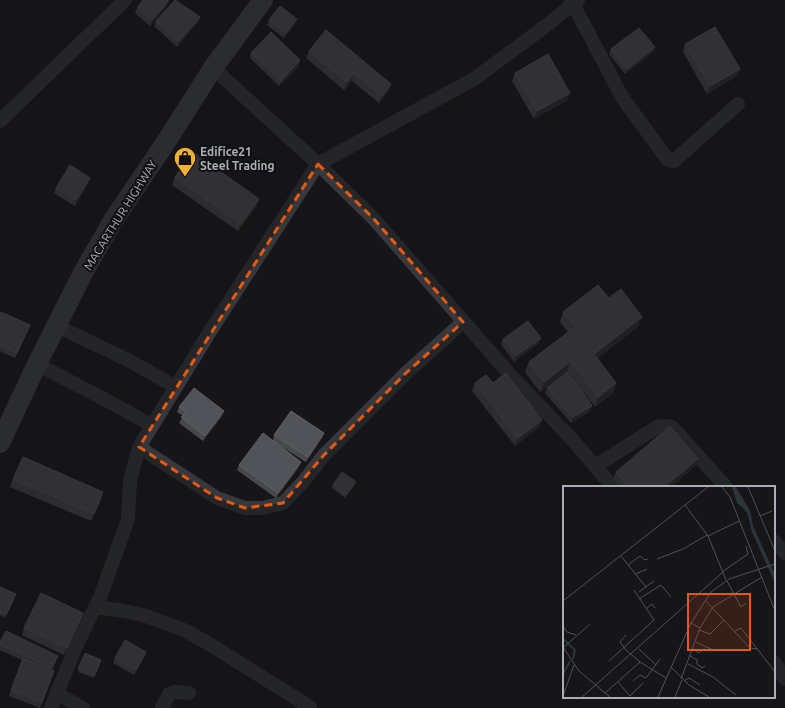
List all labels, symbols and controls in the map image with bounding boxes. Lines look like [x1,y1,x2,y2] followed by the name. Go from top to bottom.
[172,145,198,178] shop icon: Edifice21 Steel Trading
[200,145,275,172] place label: Edifice21 Steel Trading
[81,158,159,272] street label: MACARTHUR HIGHWAY
[563,486,775,698] inset map

